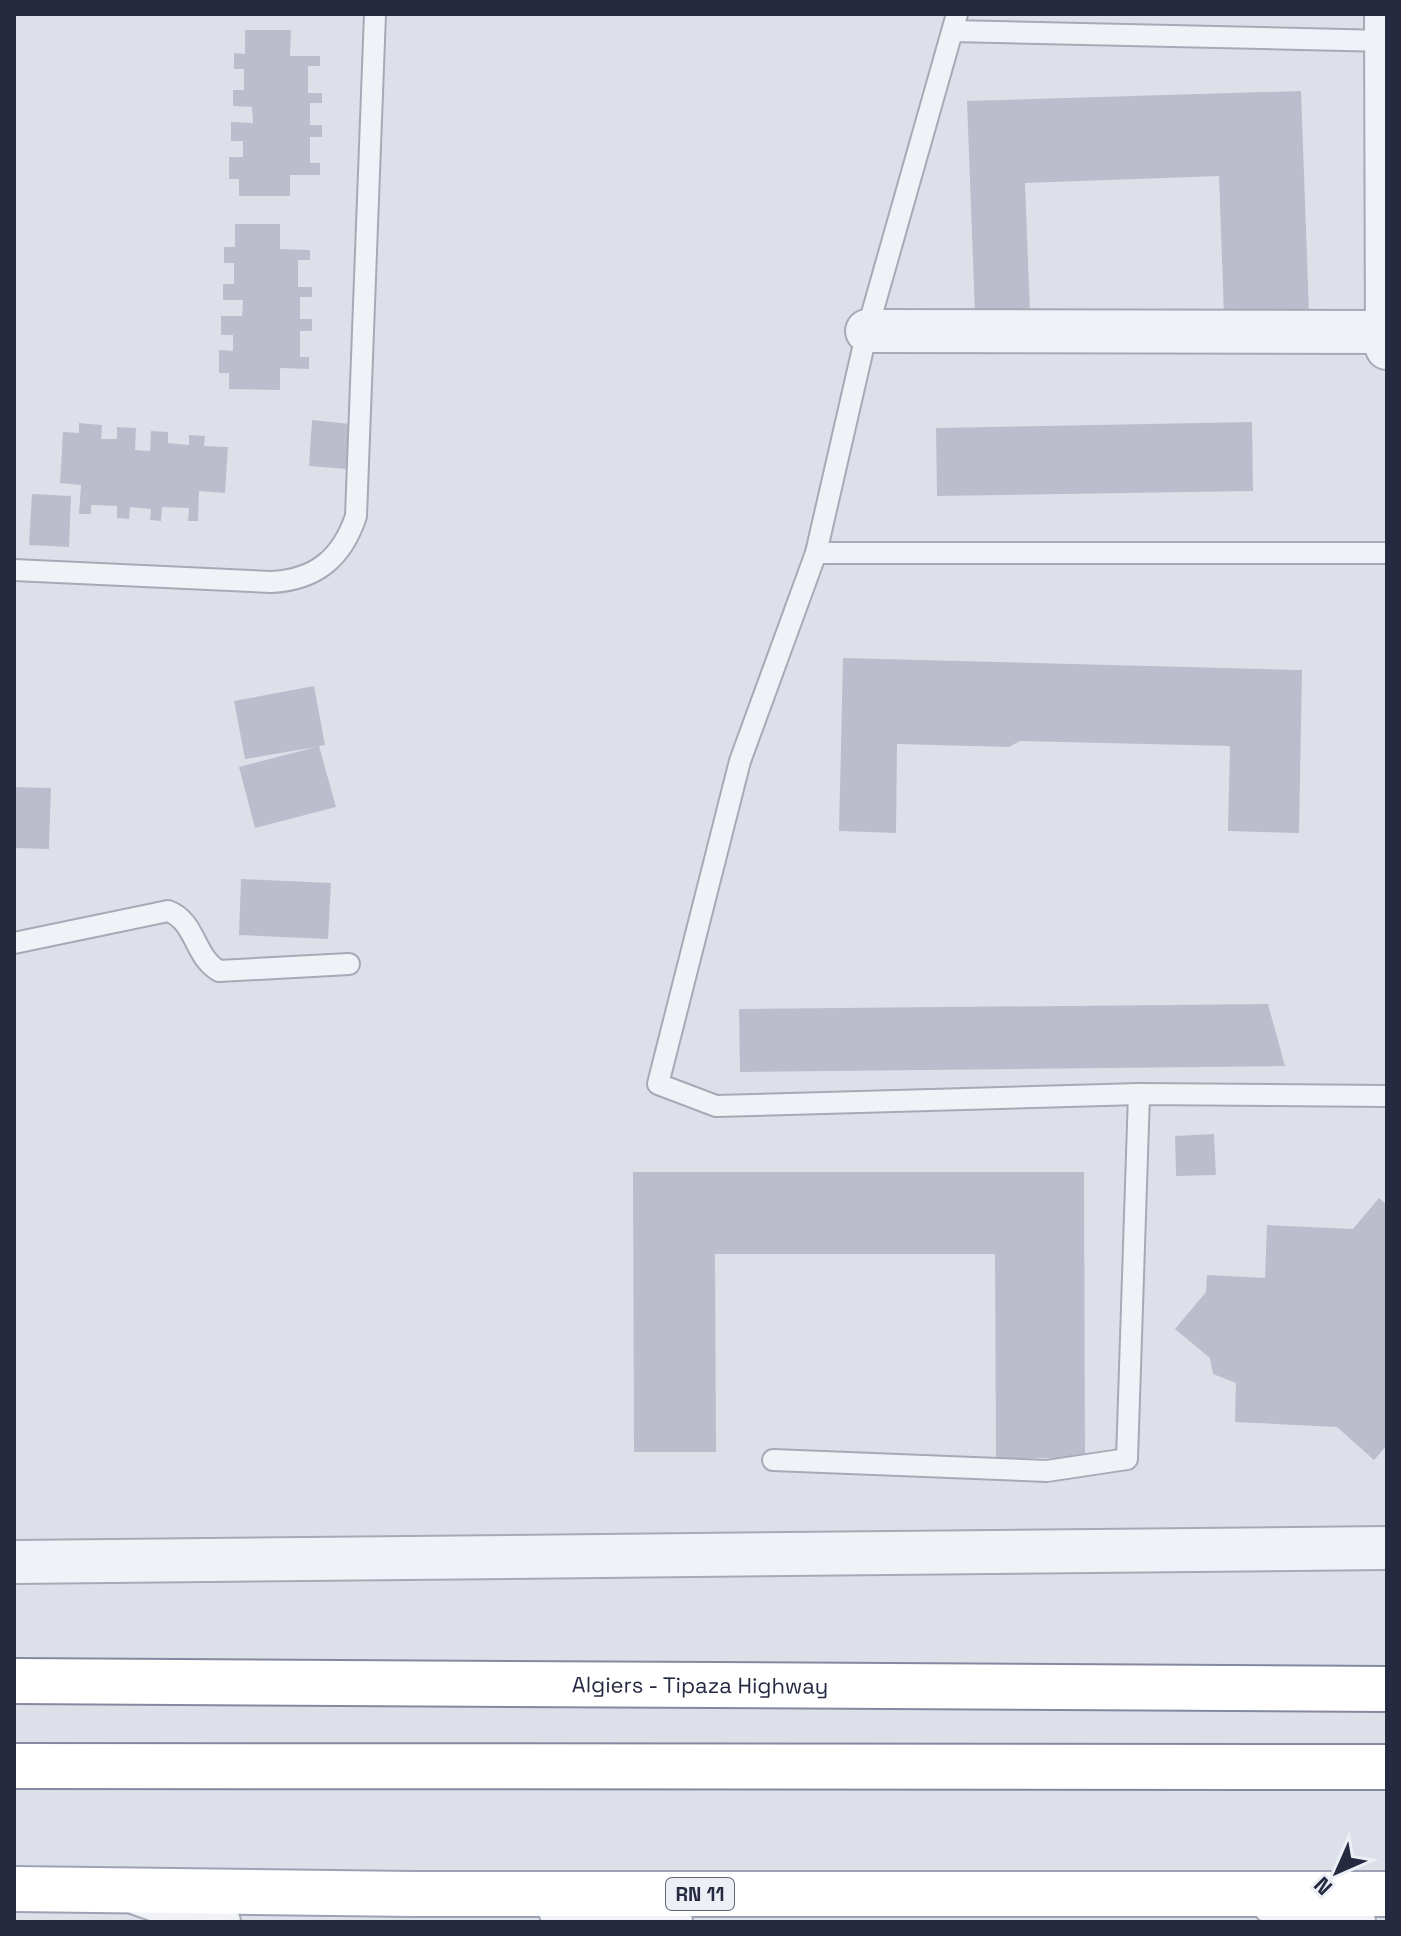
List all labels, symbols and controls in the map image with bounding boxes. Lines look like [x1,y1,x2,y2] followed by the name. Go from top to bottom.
[572,1670,828,1700] street label: Algiers - Tipaza Highway
[1297,1832,1377,1912] north arrow
[1308,1871,1338,1901] text: N
[666,1878,734,1910] road number: RN 11

